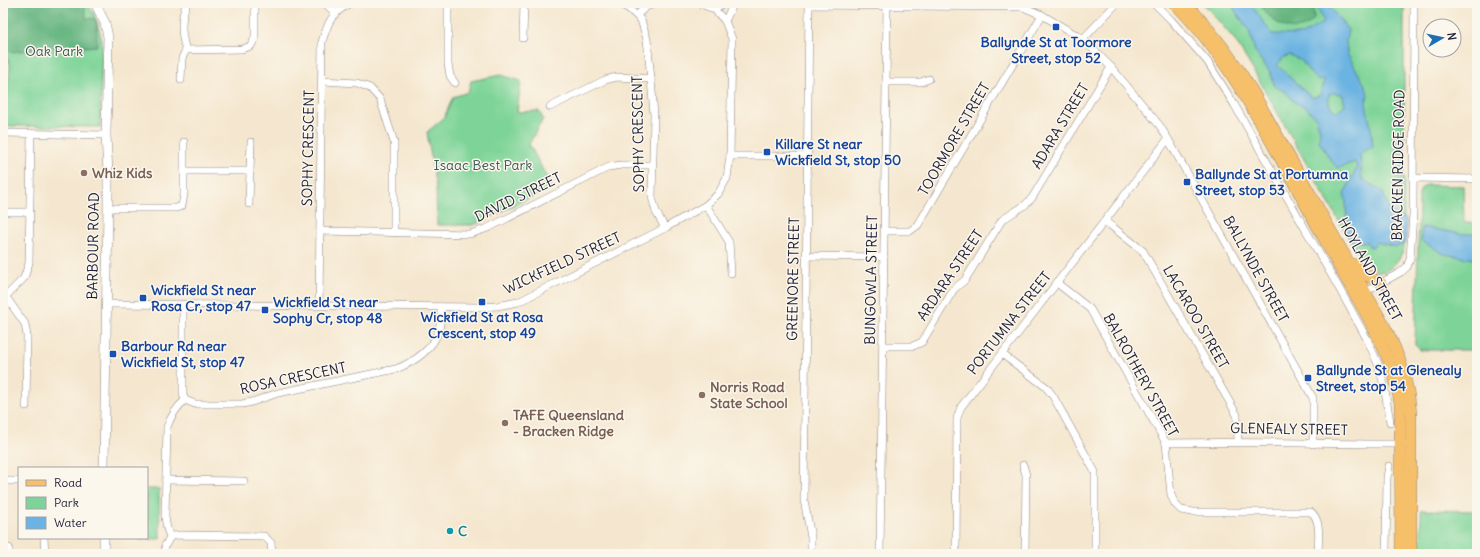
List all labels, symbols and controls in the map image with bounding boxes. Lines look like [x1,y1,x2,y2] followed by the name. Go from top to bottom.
[1422,18,1462,58] north arrow
[1051,22,1061,32] marker: Ballynde St at Toormore Street, stop 52
[1444,32,1459,41] text: N
[980,33,1132,67] place label: Ballynde St at Toormore Street, stop 52
[25,42,83,60] park label: Oak Park
[628,76,648,192] street label: SOPHY CRESCENT
[914,79,994,199] street label: TOORMORE STREET
[1027,80,1093,172] street label: ADARA STREET
[1388,89,1408,241] street label: BRACKEN RIDGE ROAD
[298,90,318,206] street label: SOPHY CRESCENT
[775,135,901,169] place label: Killare St near Wickfield St, stop 50
[762,147,772,157] marker: Killare St near Wickfield St, stop 50
[434,156,532,174] park label: Isaac Best Park
[92,164,153,182] place label: Whiz Kids
[1195,165,1348,199] place label: Ballynde St at Portumna Street, stop 53
[79,168,89,178] marker: Whiz Kids
[472,168,564,226] street label: DAVID STREET
[1182,177,1192,187] marker: Ballynde St at Portumna Street, stop 53
[83,192,103,300] street label: BARBOUR ROAD
[1219,213,1293,325] street label: BALLYNDE STREET
[1334,214,1406,324] street label: HOYLAND STREET
[861,215,881,345] street label: BUNGOWLA STREET
[783,217,803,341] street label: GREENORE STREET
[913,226,987,324] street label: ARDARA STREET
[501,228,623,298] street label: WICKFIELD STREET
[1159,262,1233,372] street label: LACAROO STREET
[963,268,1055,378] street label: PORTUMNA STREET
[151,281,256,315] place label: Wickfield St near Rosa Cr, stop 47
[138,293,148,303] marker: Wickfield St near Rosa Cr, stop 47
[273,293,383,327] place label: Wickfield St near Sophy Cr, stop 48
[477,297,487,307] marker: Wickfield St at Rosa Crescent, stop 49
[260,305,270,315] marker: Wickfield St near Sophy Cr, stop 48
[421,308,543,342] place label: Wickfield St at Rosa Crescent, stop 49
[1100,310,1182,440] street label: BALROTHERY STREET
[121,337,245,371] place label: Barbour Rd near Wickfield St, stop 47
[108,349,118,359] marker: Barbour Rd near Wickfield St, stop 47
[238,358,348,398] street label: ROSA CRESCENT
[1316,361,1462,395] place label: Ballynde St at Glenealy Street, stop 54
[1303,373,1313,383] marker: Ballynde St at Glenealy Street, stop 54
[710,378,788,412] place label: Norris Road State School
[697,390,707,400] marker: Norris Road State School
[513,406,625,440] place label: TAFE Queensland - Bracken Ridge
[500,418,510,428] marker: TAFE Queensland - Bracken Ridge
[1230,419,1348,439] street label: GLENEALY STREET
[18,467,148,539] legend
[54,475,82,490] text: Road
[54,495,79,510] text: Park
[54,515,87,530] text: Water
[458,522,467,540] place label: C
[445,526,455,536] marker: C

